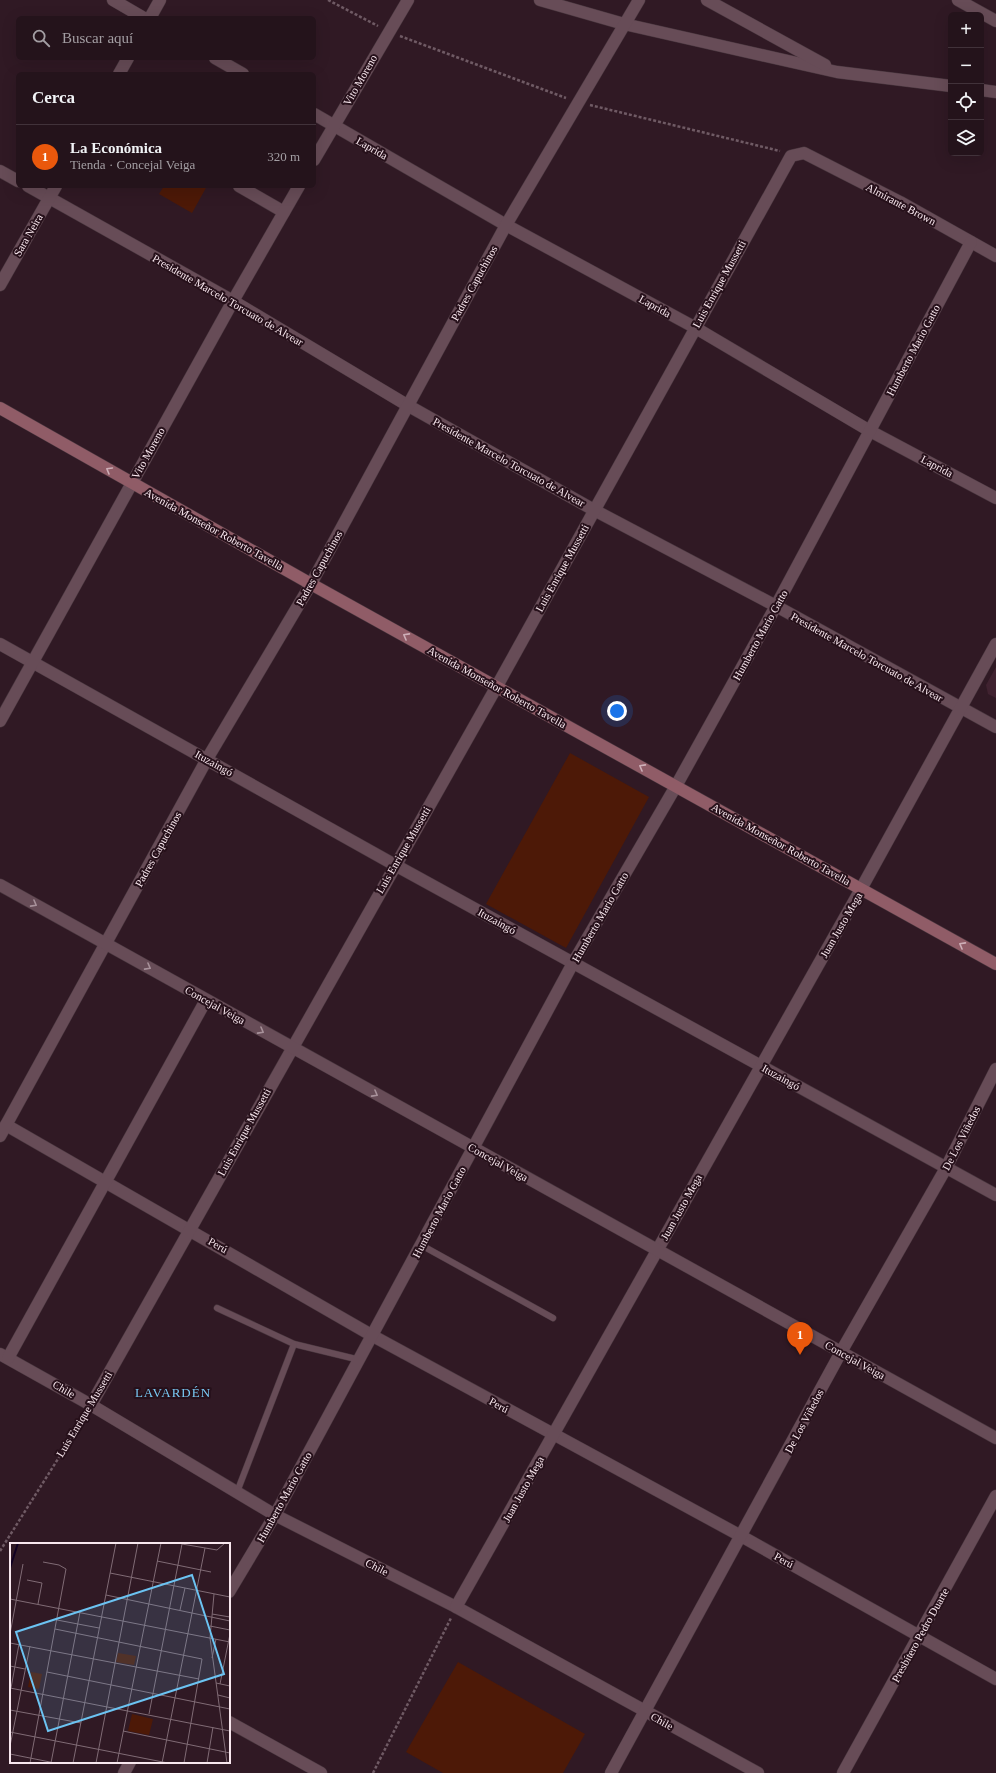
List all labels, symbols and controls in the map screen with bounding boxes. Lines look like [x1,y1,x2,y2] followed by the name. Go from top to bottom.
[948,12,984,156] map controls
[948,12,984,48] button: +
[16,16,316,60] search box
[30,27,52,49] icon: search
[62,30,133,46] text: Buscar aquí
[948,48,984,84] button: −
[341,52,380,107] street label: Vito Moreno
[948,84,984,120] button: locate
[32,88,75,107] text: Cerca
[948,120,984,156] button: layers
[354,134,390,162] street label: Laprida
[70,140,162,156] text: La Económica
[42,149,48,164] text: 1
[267,149,300,164] text: 320 m
[70,157,195,172] text: Tienda · Concejal Veiga
[864,181,938,228] street label: Almirante Brown
[11,212,45,258] street label: Sara Neira
[690,238,748,330] street label: Luis Enrique Mussetti
[448,243,500,323] street label: Padres Capuchinos
[151,252,306,348] street label: Presidente Marcelo Torcuato de Alvear
[637,292,673,320] street label: Laprida
[884,302,942,398] street label: Humberto Mario Gatto
[431,415,587,509] street label: Presidente Marcelo Torcuato de Alvear
[129,425,167,481] street label: Vito Moreno
[919,453,955,479] street label: Laprida
[106,467,114,474] one-way arrow
[143,486,286,572] street label: Avenida Monseñor Roberto Tavella
[533,522,591,614] street label: Luis Enrique Mussetti
[293,528,345,608] street label: Padres Capuchinos
[730,587,790,682] street label: Humberto Mario Gatto
[789,610,945,704] street label: Presidente Marcelo Torcuato de Alvear
[403,633,410,641] one-way arrow
[426,644,569,730] street label: Avenida Monseñor Roberto Tavella
[607,701,627,721] your location
[193,748,236,779] street label: Ituzaingó
[639,764,646,771] one-way arrow
[710,801,853,887] street label: Avenida Monseñor Roberto Tavella
[373,805,433,895] street label: Luis Enrique Mussetti
[132,809,184,889] street label: Padres Capuchinos
[569,870,631,964] street label: Humberto Mario Gatto
[817,890,865,960] street label: Juan Justo Mega
[30,900,37,907] one-way arrow
[476,906,519,937] street label: Ituzaingó
[959,942,966,949] one-way arrow
[144,963,151,970] one-way arrow
[183,984,247,1026] street label: Concejal Veiga
[257,1026,265,1033] one-way arrow
[760,1062,803,1093] street label: Ituzaingó
[215,1086,273,1178] street label: Luis Enrique Mussetti
[371,1089,378,1096] one-way arrow
[940,1104,982,1172] street label: De Los Viñedos
[466,1141,530,1183] street label: Concejal Veiga
[410,1164,468,1260] street label: Humberto Mario Gatto
[658,1172,704,1242] street label: Juan Justo Mega
[206,1235,230,1255] street label: Perú
[787,1322,813,1355] pin: 1
[823,1339,887,1381] street label: Concejal Veiga
[54,1369,114,1459] street label: Luis Enrique Mussetti
[51,1378,77,1400] street label: Chile
[135,1385,211,1400] district label: LAVARDÉN
[782,1387,826,1455] street label: De Los Viñedos
[487,1395,511,1415] street label: Perú
[254,1449,314,1544] street label: Humberto Mario Gatto
[500,1454,546,1524] street label: Juan Justo Mega
[10,1543,230,1763] inset map
[772,1550,796,1570] street label: Perú
[364,1556,390,1578] street label: Chile
[889,1586,951,1684] street label: Presbítero Pedro Duarte
[649,1710,675,1732] street label: Chile

